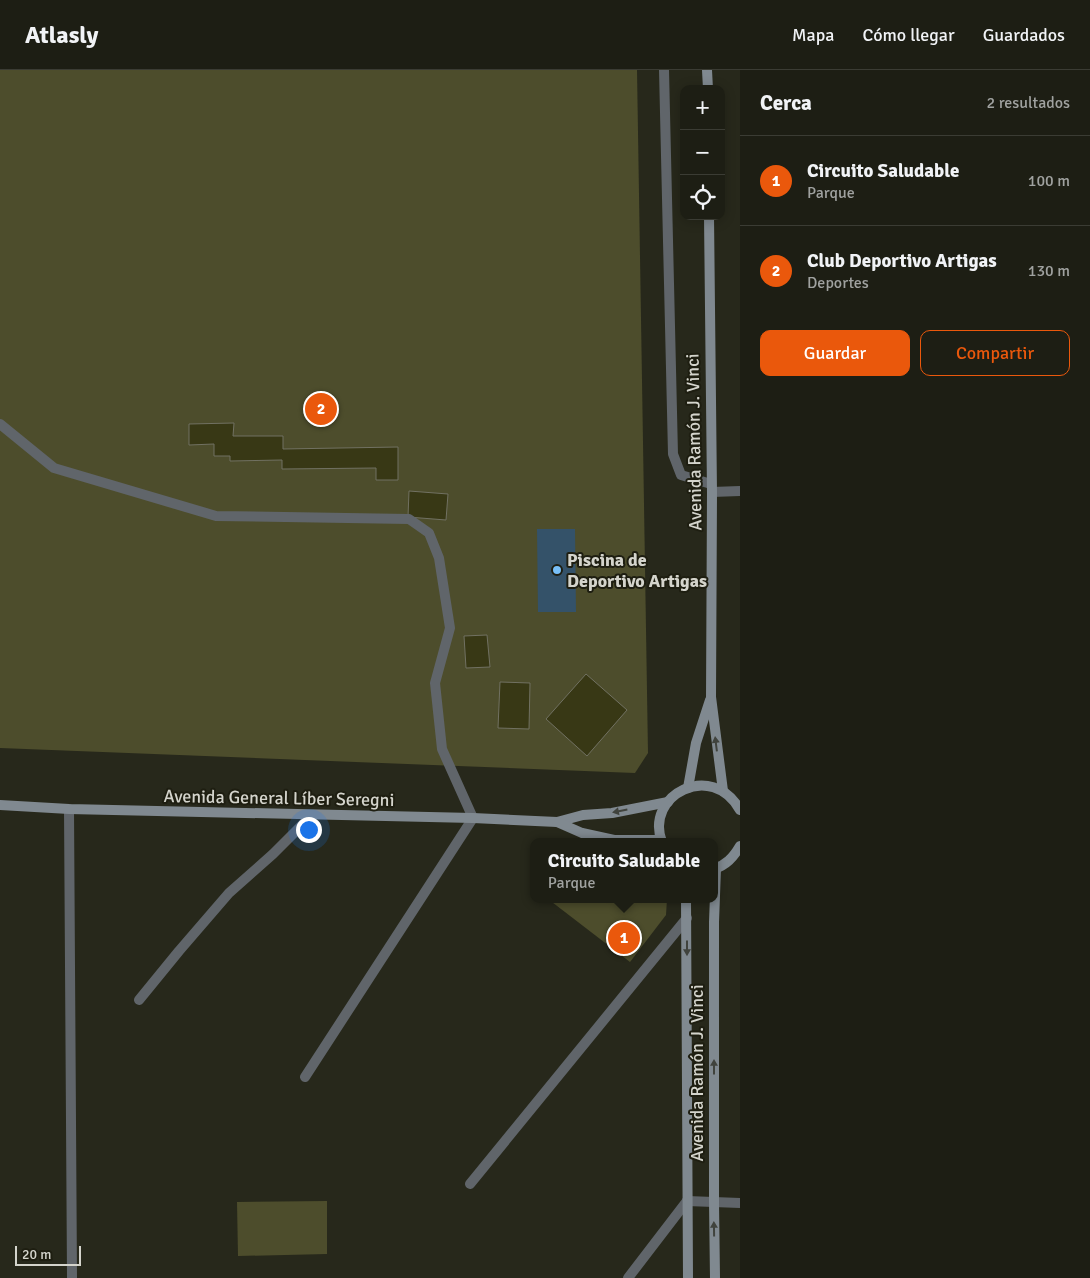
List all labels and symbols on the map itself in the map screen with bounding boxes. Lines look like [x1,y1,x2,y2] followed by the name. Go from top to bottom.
[681,353,707,531] street label: Avenida Ramón J. Vinci
[305,390,337,428] pin: 2
[567,549,707,592] place label: Piscina de Deportivo Artigas
[551,564,563,576] marker: Piscina de Deportivo Artigas
[712,736,720,752] one-way arrow
[163,785,395,811] street label: Avenida General Líber Seregni
[612,808,628,816] one-way arrow
[296,817,322,843] your location
[608,919,640,957] pin: 1
[683,940,691,956] one-way arrow
[686,984,708,1162] street label: Avenida Ramón J. Vinci
[710,1059,718,1075] one-way arrow
[710,1221,718,1237] one-way arrow
[15,1243,81,1266] scale bar

